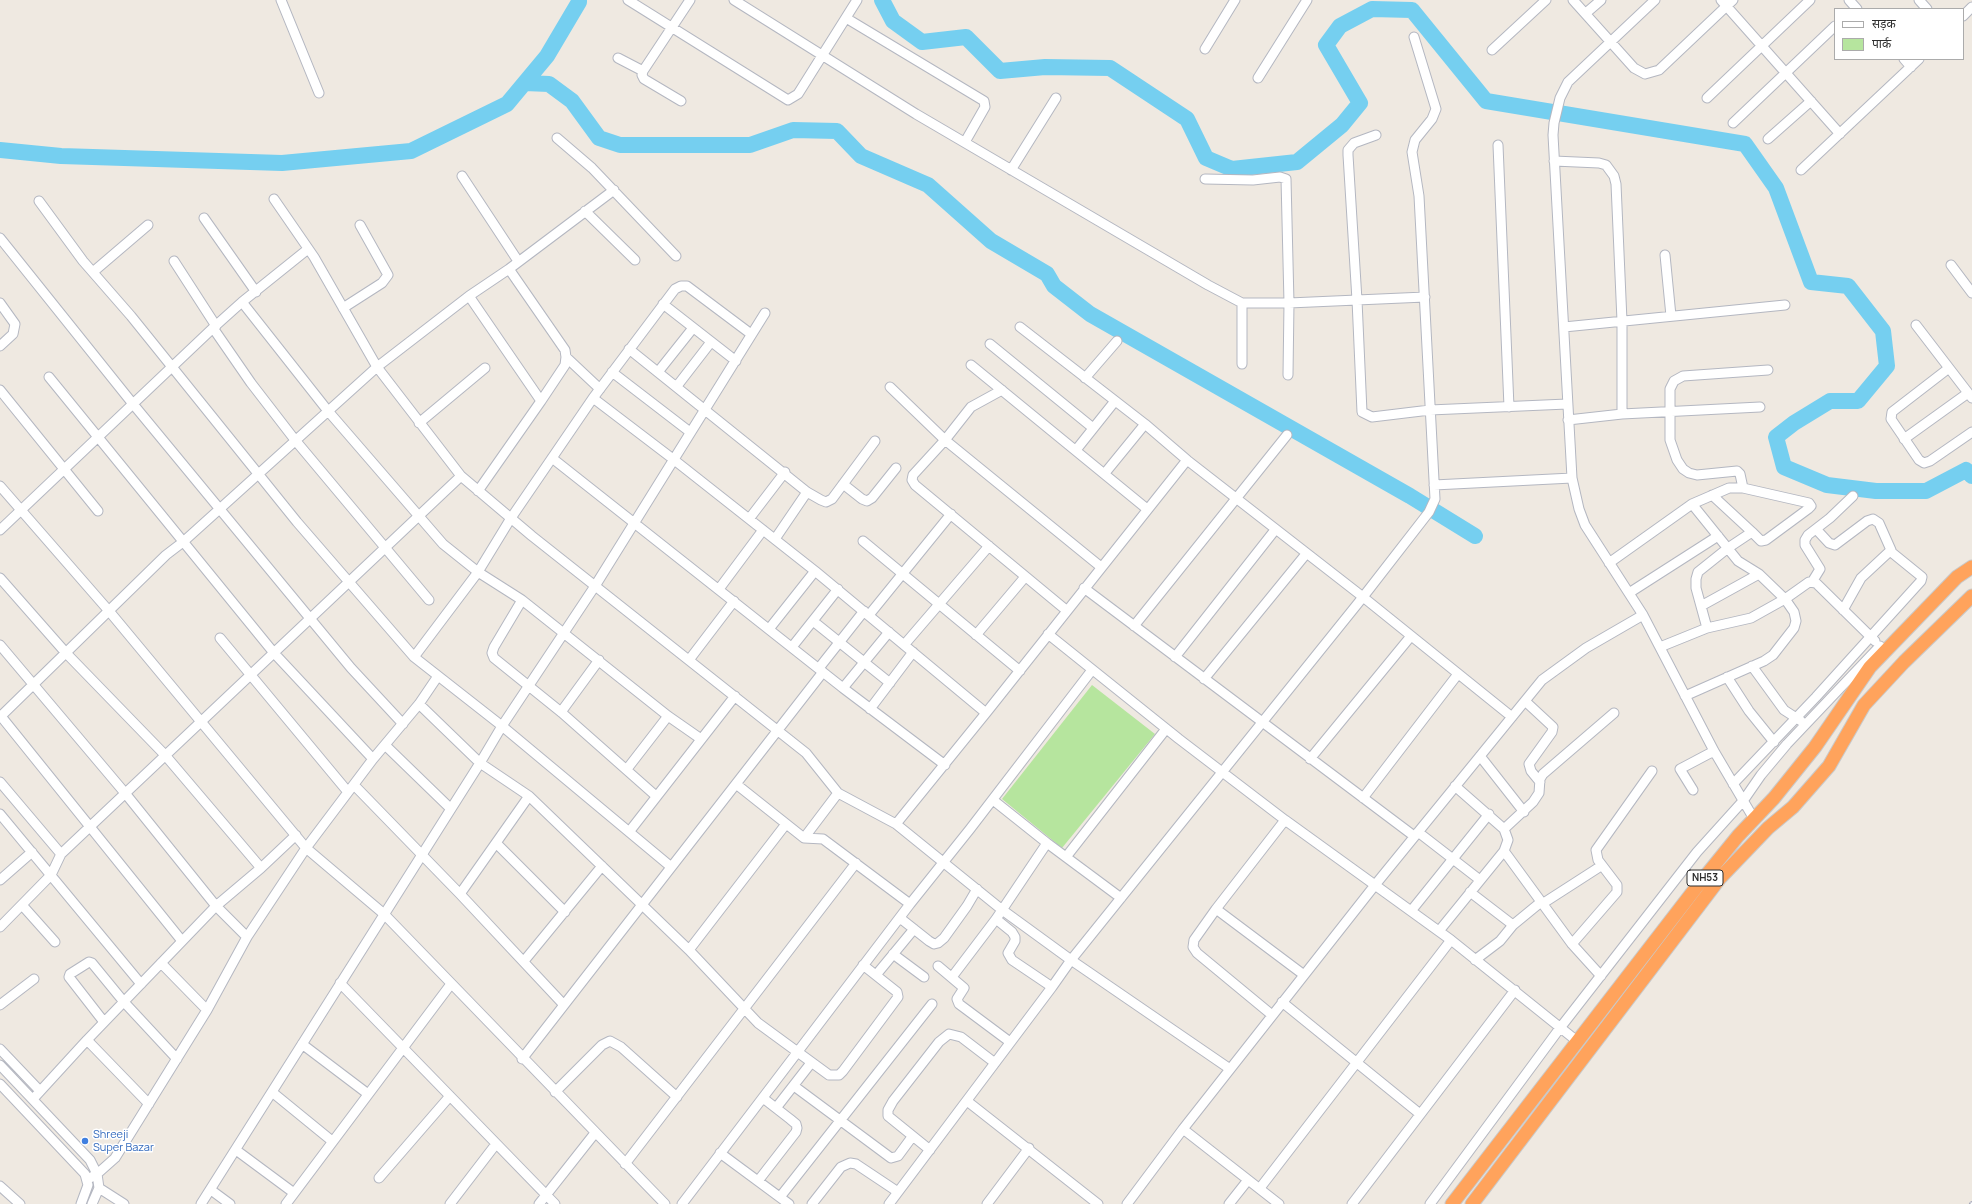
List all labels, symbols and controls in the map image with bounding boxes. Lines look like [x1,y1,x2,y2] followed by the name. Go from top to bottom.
[1834,8,1964,60] legend
[1872,15,1896,32] text: सड़क
[1872,35,1891,52] text: पार्क
[1687,870,1723,886] road number: NH53
[93,1128,154,1154] place label: Shreeji Super Bazar
[80,1136,90,1146] marker: Shreeji Super Bazar

